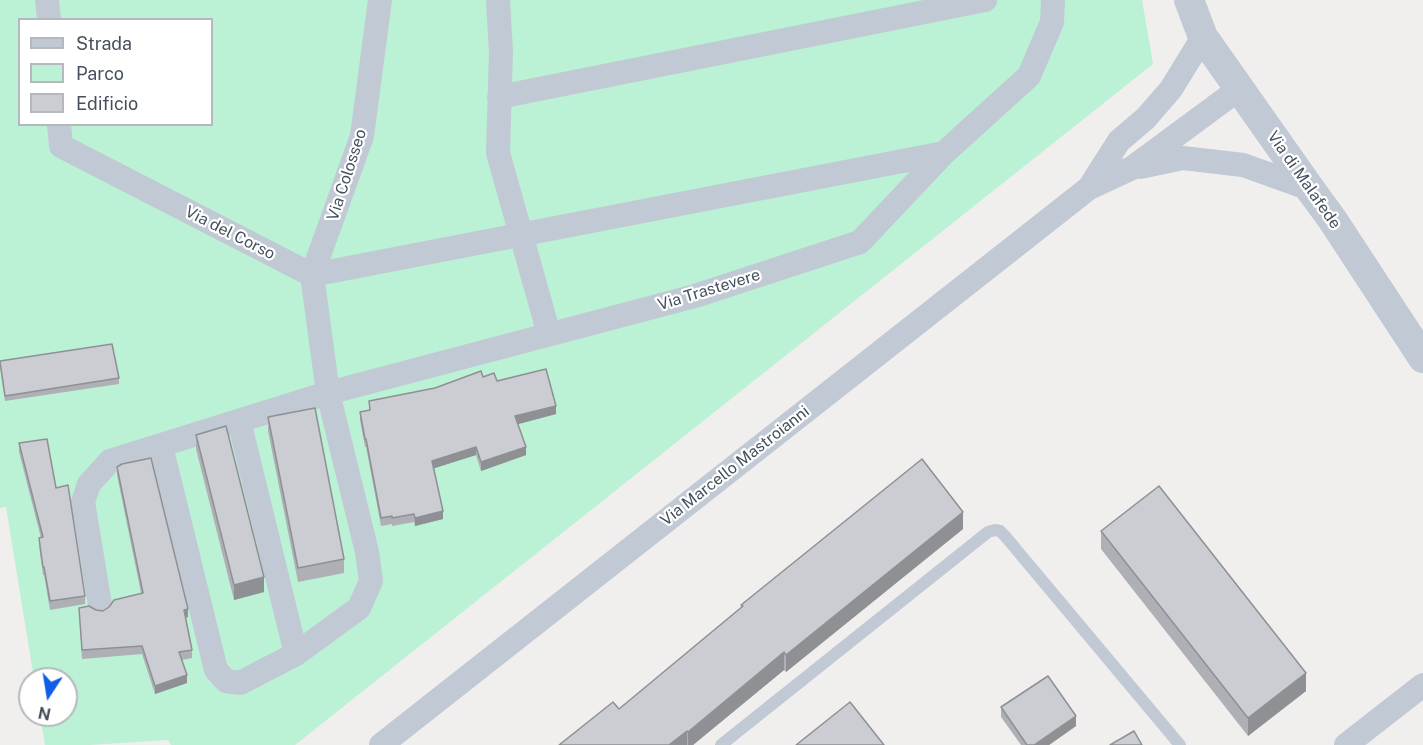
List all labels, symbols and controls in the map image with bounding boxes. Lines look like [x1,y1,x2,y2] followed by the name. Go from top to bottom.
[18,18,213,126] legend
[76,33,132,54] text: Strada
[76,63,124,84] text: Parco
[76,93,138,114] text: Edificio
[323,127,371,223] street label: Via Colosseo
[1263,127,1345,233] street label: Via di Malafede
[182,202,278,264] street label: Via del Corso
[655,265,763,315] street label: Via Trastevere
[657,402,813,530] street label: Via Marcello Mastroianni
[18,667,78,727] north arrow
[36,703,53,724] text: N

